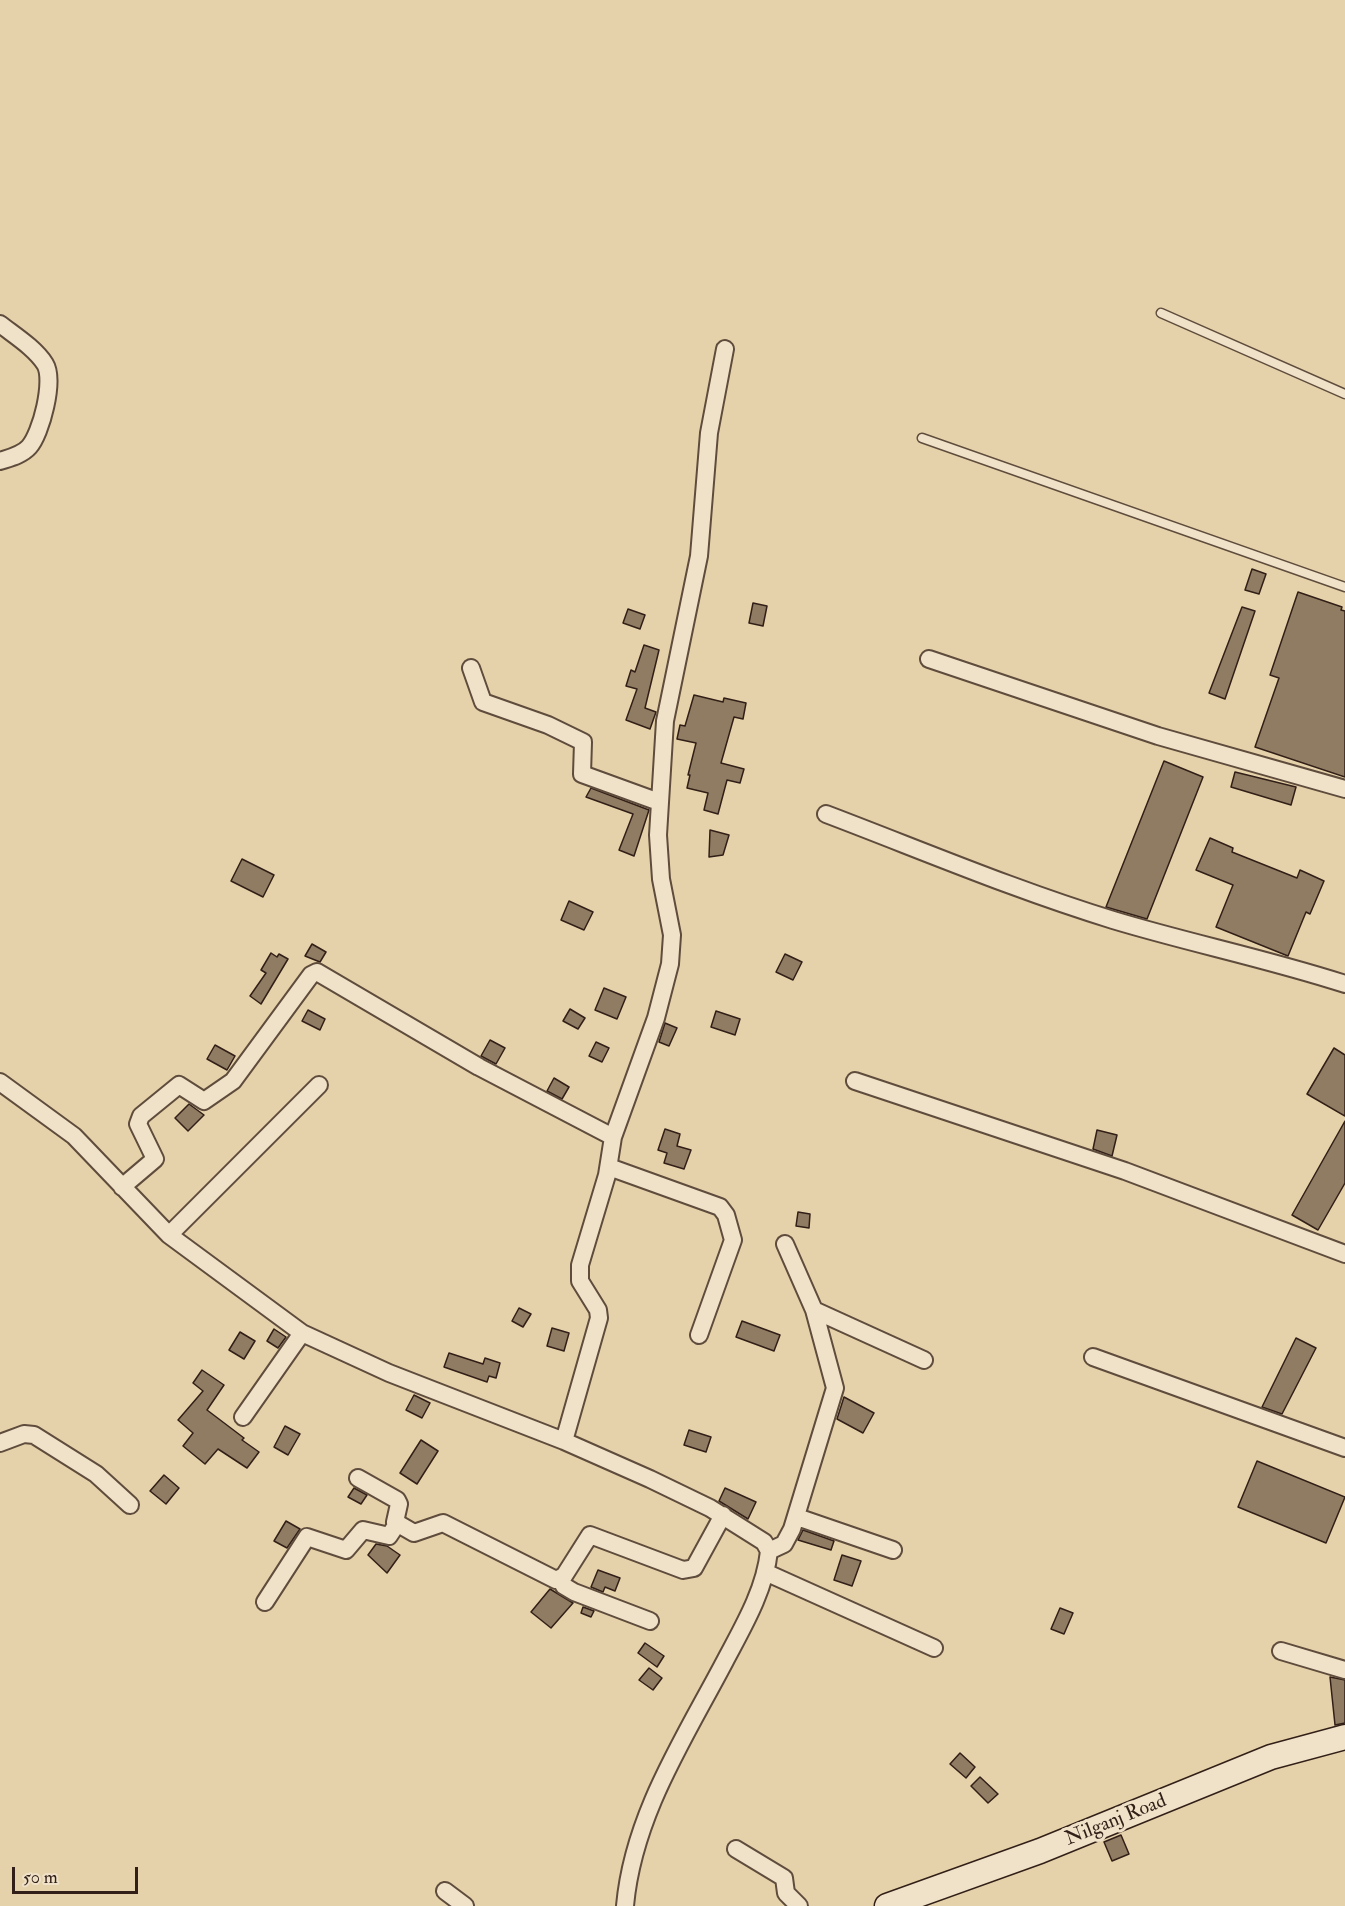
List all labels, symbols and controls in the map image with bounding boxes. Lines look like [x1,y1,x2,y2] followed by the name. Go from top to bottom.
[1062,1790,1170,1852] street label: Nilganj Road
[15,1855,141,1893] scale bar
[23,1866,58,1889] text: 50 m

